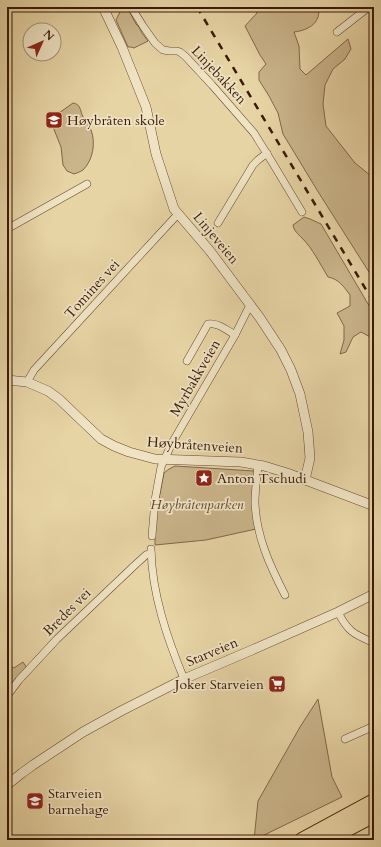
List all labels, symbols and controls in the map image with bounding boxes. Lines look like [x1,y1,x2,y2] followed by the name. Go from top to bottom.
[22,22,62,62] north arrow
[40,27,58,44] text: N
[187,42,251,108] street label: Linjebakken
[44,110,64,130] school or university icon: Høybråten skole
[67,111,165,130] place label: Høybråten skole
[189,208,243,268] street label: Linjeveien
[60,255,124,323] street label: Tomines vei
[165,336,225,420] street label: Myrbakkveien
[146,432,244,458] street label: Høybråtenveien
[194,468,214,488] place icon: Anton Tschudi
[217,469,307,488] place label: Anton Tschudi
[150,495,244,514] park label: Høybråtenparken
[39,584,95,640] street label: Bredes vei
[183,633,241,671] street label: Starveien
[267,674,287,694] supermarket icon: Joker Starveien
[173,675,264,694] place label: Joker Starveien
[48,784,109,819] place label: Starveien barnehage
[25,791,45,811] school or university icon: Starveien barnehage

